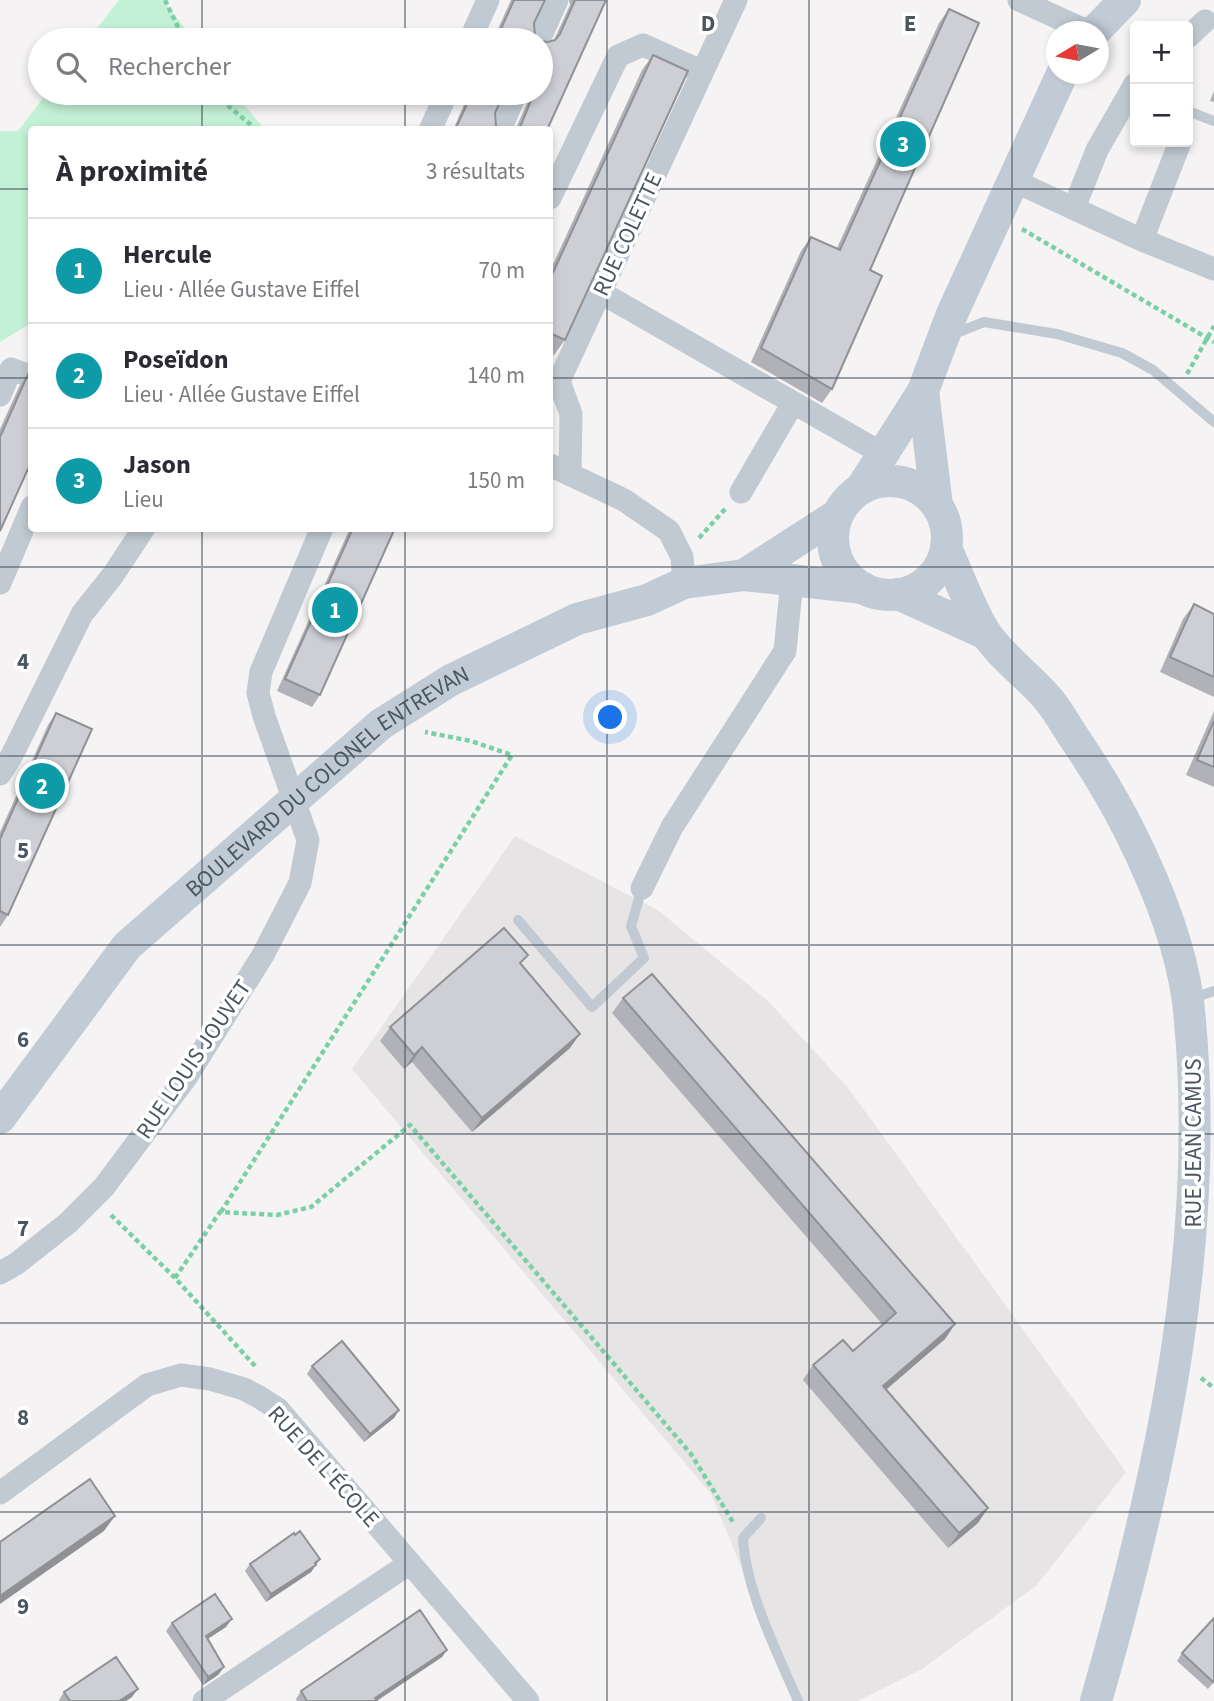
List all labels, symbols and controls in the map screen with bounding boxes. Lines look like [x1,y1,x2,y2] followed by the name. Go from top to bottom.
[701,7,715,40] text: D
[904,7,916,40] text: E
[1046,21,1109,84] north arrow
[1130,21,1193,147] map controls
[1130,21,1193,84] button: +
[28,28,553,105] search box
[52,48,90,86] icon: search
[108,48,231,85] text: Rechercher
[1130,84,1193,147] button: −
[880,118,926,170] pin: 3
[56,150,208,193] text: À proximité
[426,155,525,188] text: 3 résultats
[585,167,670,301] street label: RUE COLETTE
[123,236,212,273] text: Hercule
[73,254,85,287] text: 1
[478,254,525,287] text: 70 m
[123,273,360,306] text: Lieu · Allée Gustave Eiffel
[123,341,229,378] text: Poseïdon
[73,359,85,392] text: 2
[467,359,525,392] text: 140 m
[123,378,360,411] text: Lieu · Allée Gustave Eiffel
[123,446,191,483] text: Jason
[73,464,85,497] text: 3
[467,464,525,497] text: 150 m
[123,483,164,516] text: Lieu
[312,584,358,636] pin: 1
[17,645,29,678] text: 4
[178,658,475,905] street label: BOULEVARD DU COLONEL ENTREVAN
[593,700,627,734] your location
[19,760,65,812] pin: 2
[17,834,29,867] text: 5
[128,973,259,1145] street label: RUE LOUIS JOUVET
[17,1023,29,1056] text: 6
[1177,1059,1210,1227] street label: RUE JEAN CAMUS
[17,1212,29,1245] text: 7
[260,1398,387,1534] street label: RUE DE L'ÉCOLE
[17,1401,29,1434] text: 8
[17,1590,29,1623] text: 9

